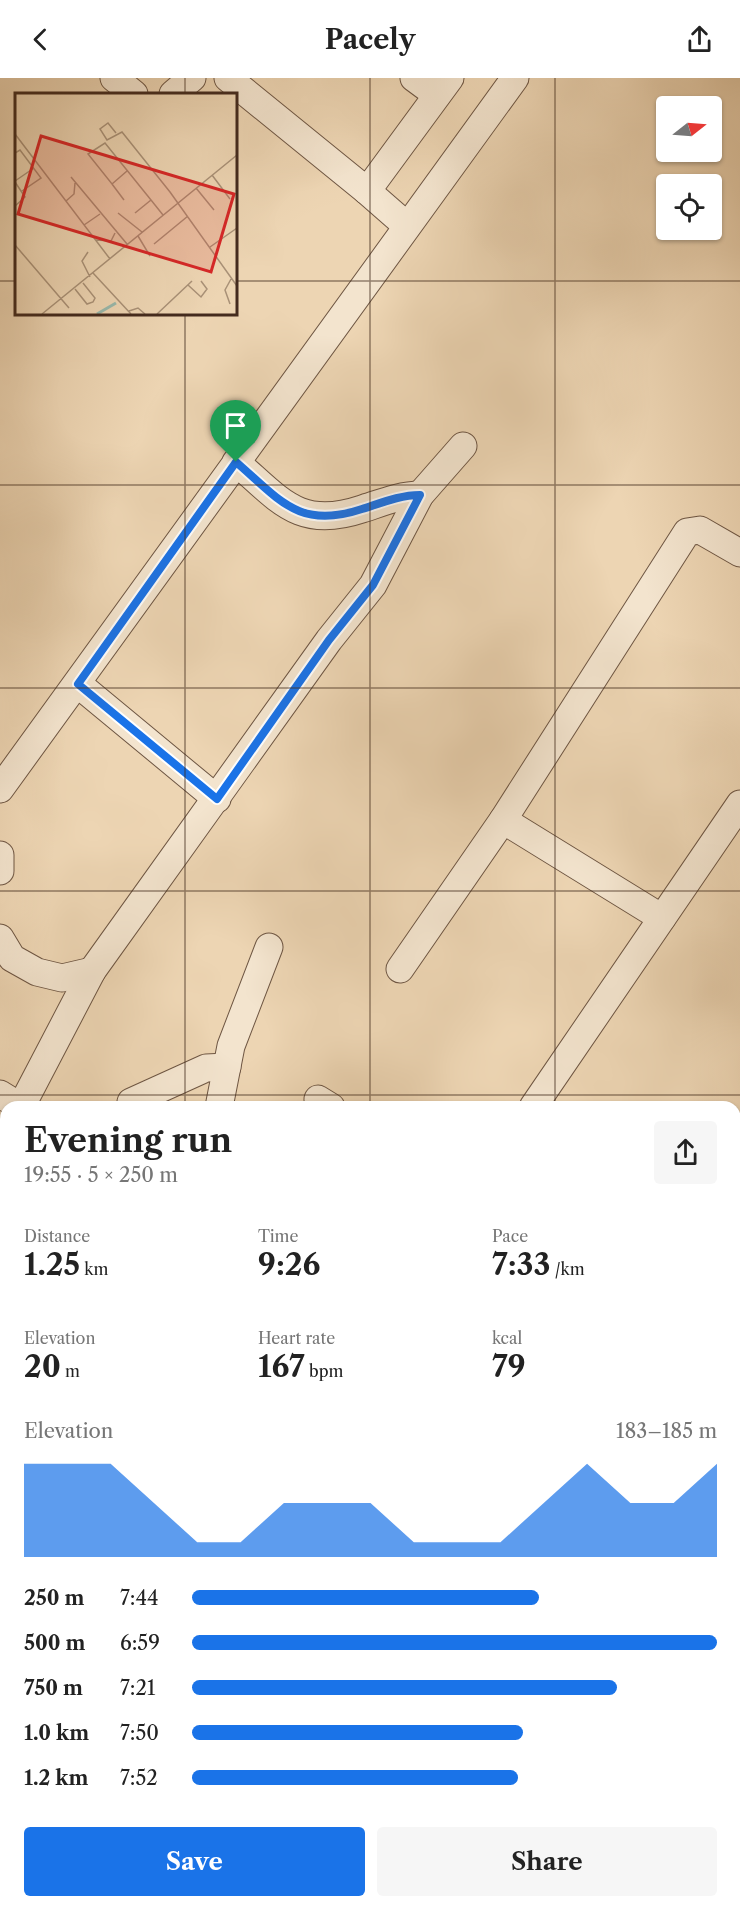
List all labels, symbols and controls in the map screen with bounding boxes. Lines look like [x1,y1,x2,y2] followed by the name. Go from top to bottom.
[24,23,57,56] icon: back
[325,23,415,56] text: Pacely
[683,23,716,56] icon: share
[15,93,237,315] inset map
[656,96,722,162] north arrow
[656,96,722,240] map controls
[656,174,722,240] button: locate
[210,400,261,462] pin
[219,409,252,442] icon: arrive
[24,1120,232,1161] text: Evening run
[654,1121,717,1184] button: share
[24,1163,178,1187] text: 19:55 · 5 × 250 m
[24,1226,90,1246] text: Distance
[258,1226,298,1246] text: Time
[492,1226,528,1246] text: Pace
[24,1246,80,1283] text: 1.25
[258,1246,320,1283] text: 9:26
[492,1246,550,1283] text: 7:33
[80,1259,109,1279] text: km
[550,1259,585,1279] text: /km
[24,1328,95,1348] text: Elevation
[258,1328,335,1348] text: Heart rate
[492,1328,522,1348] text: kcal
[24,1348,61,1385] text: 20
[258,1348,305,1385] text: 167
[492,1348,526,1385] text: 79
[61,1361,80,1381] text: m
[305,1361,343,1381] text: bpm
[24,1419,113,1443] text: Elevation
[616,1419,717,1443] text: 183–185 m
[24,1586,85,1610] text: 250 m
[120,1586,159,1610] text: 7:44
[24,1631,85,1655] text: 500 m
[120,1631,160,1655] text: 6:59
[24,1676,83,1700] text: 750 m
[120,1676,155,1700] text: 7:21
[24,1721,89,1745] text: 1.0 km
[120,1721,159,1745] text: 7:50
[24,1766,88,1790] text: 1.2 km
[120,1766,158,1790] text: 7:52
[24,1827,365,1896] button: Save
[377,1827,717,1896] button: Share

